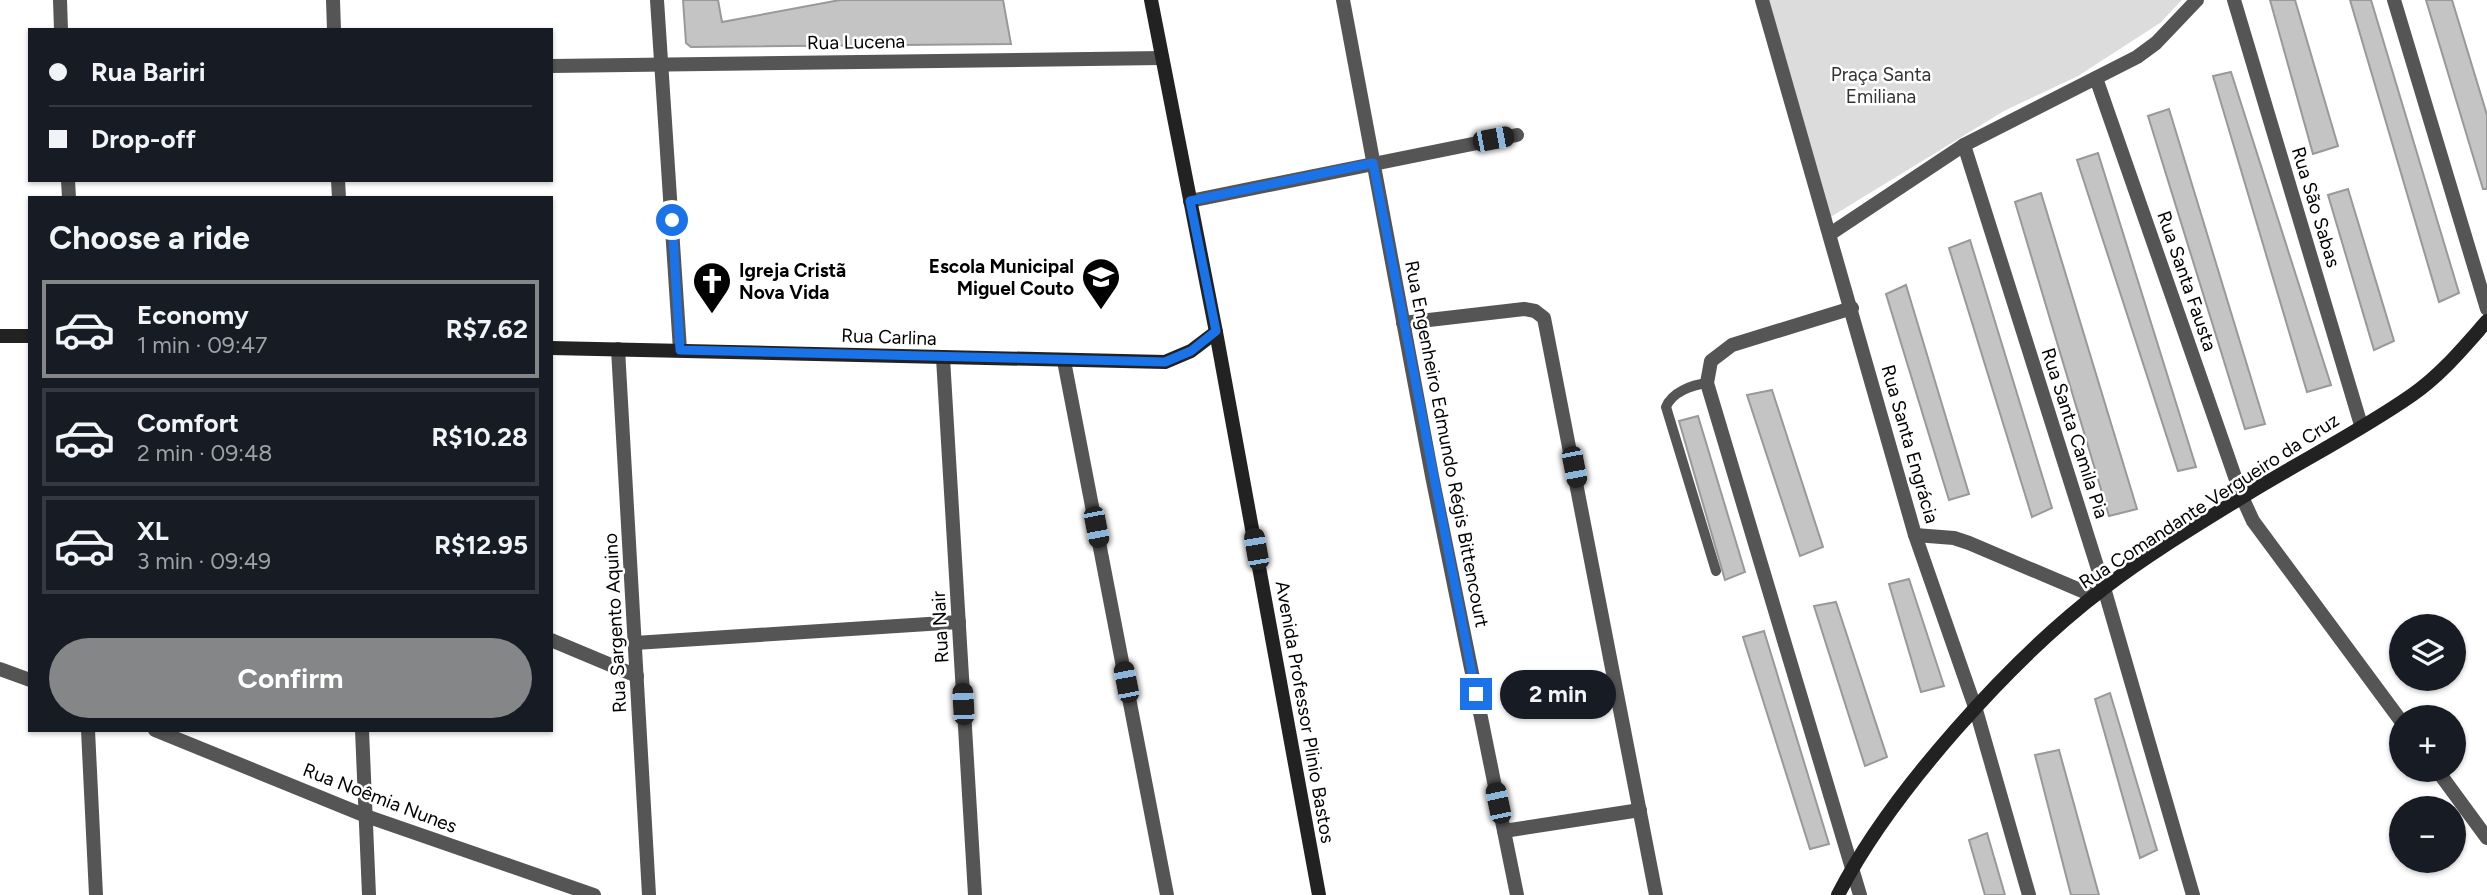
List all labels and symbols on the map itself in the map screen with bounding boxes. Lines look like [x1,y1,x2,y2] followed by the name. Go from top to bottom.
[807,30,905,54] street label: Rua Lucena
[1831,63,1931,108] park label: Praça Santa Emiliana
[1471,125,1516,153] car
[2287,144,2345,270] street label: Rua São Sabas
[656,204,688,236] route start
[2152,208,2222,354] street label: Rua Santa Fausta
[929,255,1074,300] place label: Escola Municipal Miguel Couto
[1080,256,1122,311] school or university icon: Escola Municipal Miguel Couto
[739,259,846,304] place label: Igreja Cristã Nova Vida
[1400,259,1494,629] street label: Rua Engenheiro Edmundo Régis Bittencourt
[691,260,733,315] church icon: Igreja Cristã Nova Vida
[841,324,937,350] street label: Rua Carlina
[2037,345,2113,521] street label: Rua Santa Camila Pia
[1876,362,1944,526] street label: Rua Santa Engrácia
[2075,408,2343,594] street label: Rua Comandante Vergueiro da Cruz
[1560,444,1589,490] car
[1082,504,1111,550] car
[1243,526,1270,572] car
[599,533,631,713] street label: Rua Sargento Aquino
[1271,579,1339,845] street label: Avenida Professor Plinio Bastos
[927,590,953,664] street label: Rua Nair
[1112,659,1141,705] car
[1500,670,1616,718] callout: 2 min
[1460,678,1492,710] route end
[952,682,975,726] car
[300,758,460,838] street label: Rua Noêmia Nunes
[1484,780,1513,826] car

